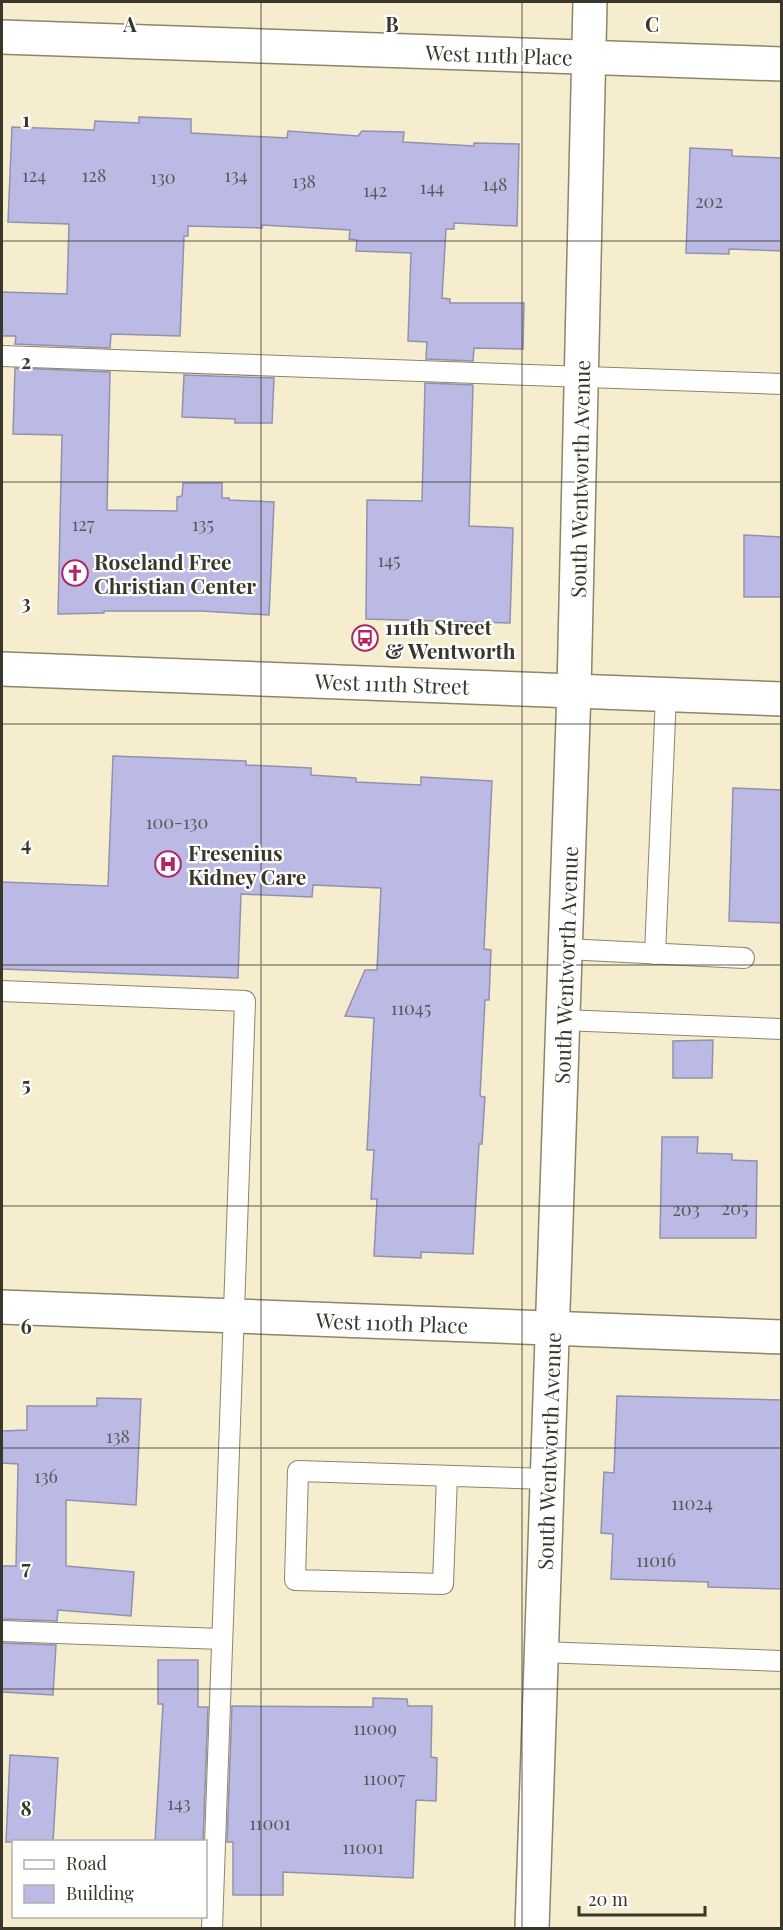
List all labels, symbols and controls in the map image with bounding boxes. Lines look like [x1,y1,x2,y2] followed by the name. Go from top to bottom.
[122,10,137,37] text: A
[385,10,399,37] text: B
[645,10,659,37] text: C
[424,37,573,71] street label: West 111th Place
[22,105,30,132] text: 1
[22,163,46,187] house number: 124
[82,163,106,187] house number: 128
[224,163,248,187] house number: 134
[150,165,176,189] house number: 130
[292,169,316,193] house number: 138
[483,172,507,196] house number: 148
[420,175,444,199] house number: 144
[363,178,387,202] house number: 142
[695,189,723,213] house number: 202
[21,347,31,374] text: 2
[563,360,595,598] street label: South Wentworth Avenue
[72,512,95,536] house number: 127
[192,512,214,536] house number: 135
[94,547,256,599] place label: Roseland Free Christian Center
[377,548,401,572] house number: 145
[60,558,90,588] church icon: Roseland Free Christian Center
[21,588,31,615] text: 3
[385,612,516,664] place label: 111th Street & Wentworth
[350,623,380,653] bus stop icon: 111th Street & Wentworth
[313,666,470,700] street label: West 111th Street
[146,810,208,834] house number: 100-130
[21,829,31,856] text: 4
[188,838,306,890] place label: Fresenius Kidney Care
[547,846,583,1084] street label: South Wentworth Avenue
[153,849,183,879] hospital icon: Fresenius Kidney Care
[391,996,431,1020] house number: 11045
[21,1070,31,1097] text: 5
[722,1196,748,1220] house number: 205
[672,1197,700,1221] house number: 203
[314,1305,469,1339] street label: West 110th Place
[20,1312,32,1339] text: 6
[530,1332,566,1570] street label: South Wentworth Avenue
[106,1424,130,1448] house number: 138
[34,1464,58,1488] house number: 136
[671,1491,713,1515] house number: 11024
[636,1548,676,1572] house number: 11016
[21,1553,31,1580] text: 7
[353,1716,397,1740] house number: 11009
[363,1766,406,1790] house number: 11007
[167,1791,191,1815] house number: 143
[20,1794,32,1821] text: 8
[249,1811,291,1835] house number: 11001
[342,1835,384,1859] house number: 11001
[12,1840,207,1918] legend
[66,1851,107,1875] text: Road
[579,1879,705,1917] scale bar
[66,1881,134,1905] text: Building
[588,1887,628,1911] text: 20 m

